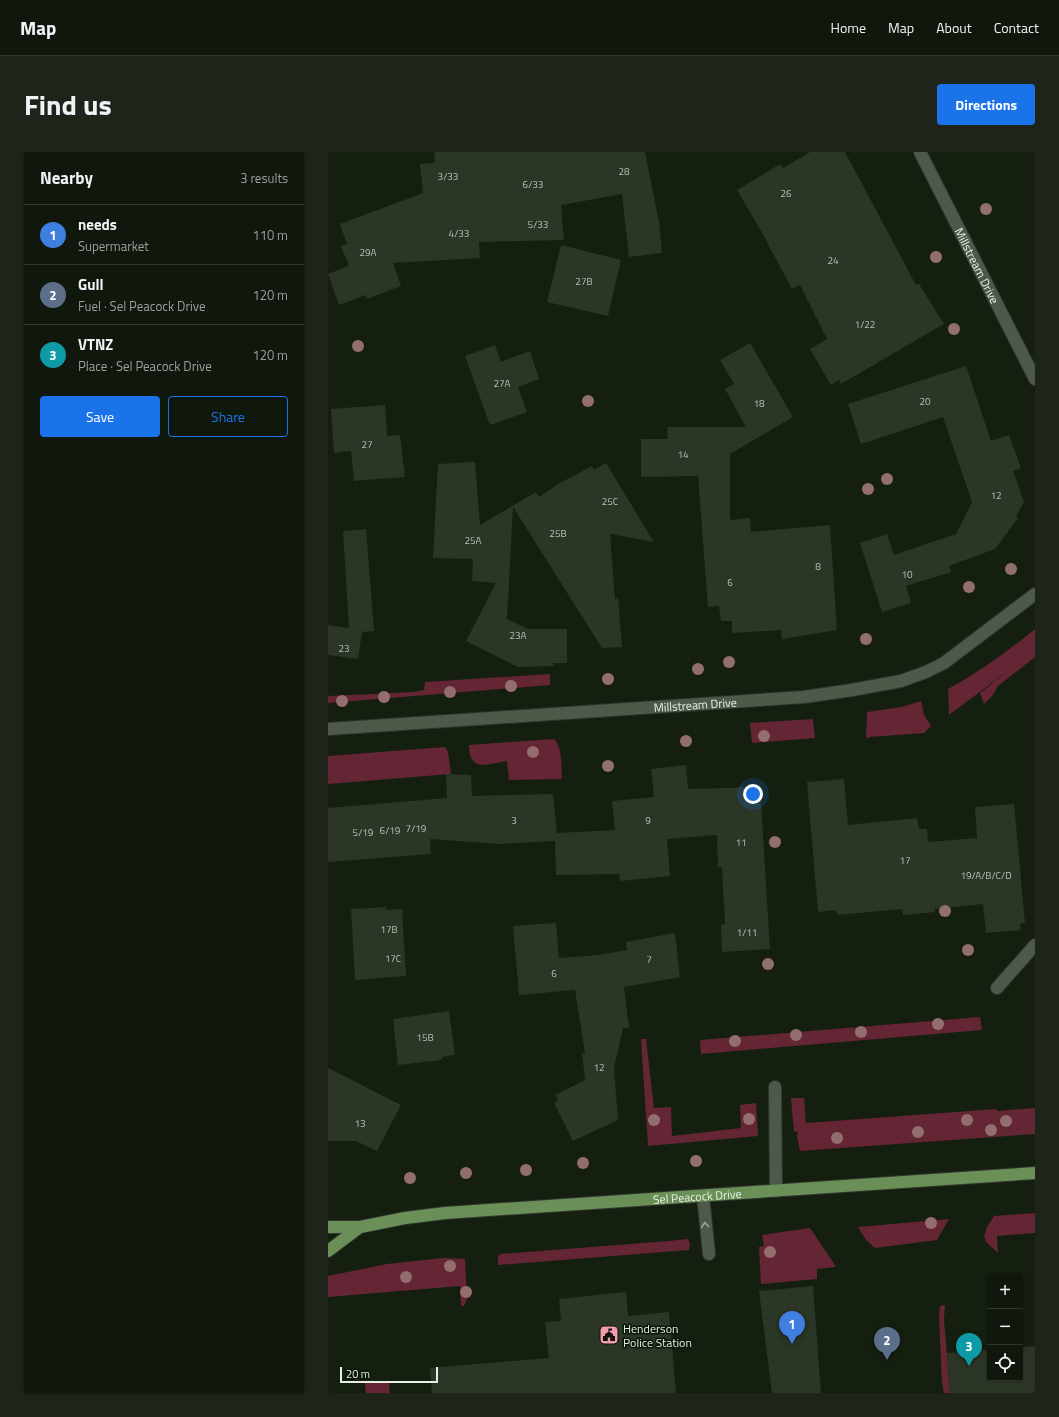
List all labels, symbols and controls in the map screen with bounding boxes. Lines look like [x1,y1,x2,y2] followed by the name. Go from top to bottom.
[20,13,56,42] text: Map
[831,17,866,38] text: Home
[888,17,914,38] text: Map
[936,17,972,38] text: About
[994,17,1039,38] text: Contact
[24,83,112,126] text: Find us
[937,84,1035,125] button: Directions
[618,164,630,179] house number: 28
[40,165,93,191] text: Nearby
[240,168,288,188] text: 3 results
[438,169,458,184] house number: 3/33
[523,177,543,192] house number: 6/33
[780,186,792,201] house number: 26
[78,213,117,236] text: needs
[528,217,548,232] house number: 5/33
[950,224,1005,307] street label: Millstream Drive
[49,225,57,245] text: 1
[252,225,288,245] text: 110 m
[449,226,469,241] house number: 4/33
[78,236,149,256] text: Supermarket
[359,245,377,260] house number: 29A
[827,253,839,268] house number: 24
[78,273,104,296] text: Gull
[575,274,593,289] house number: 27B
[49,285,57,305] text: 2
[252,285,288,305] text: 120 m
[78,296,205,316] text: Fuel · Sel Peacock Drive
[855,317,875,332] house number: 1/22
[78,333,113,356] text: VTNZ
[49,345,57,365] text: 3
[252,345,288,365] text: 120 m
[78,356,212,376] text: Place · Sel Peacock Drive
[493,376,511,391] house number: 27A
[919,394,931,409] house number: 20
[40,396,160,437] button: Save
[168,396,288,437] button: Share
[753,396,765,411] house number: 18
[361,437,373,452] house number: 27
[677,447,689,462] house number: 14
[990,488,1002,503] house number: 12
[602,494,619,509] house number: 25C
[549,526,567,541] house number: 25B
[464,533,482,548] house number: 25A
[815,559,821,574] house number: 8
[901,567,913,582] house number: 10
[727,575,733,590] house number: 6
[509,628,527,643] house number: 23A
[338,641,350,656] house number: 23
[653,692,737,717] street label: Millstream Drive
[743,784,763,804] your location
[511,813,517,828] house number: 3
[645,813,651,828] house number: 9
[406,821,427,836] house number: 7/19
[380,823,401,838] house number: 6/19
[353,825,374,840] house number: 5/19
[735,835,747,850] house number: 11
[899,853,911,868] house number: 17
[960,868,1012,883] house number: 19/A/B/C/D
[380,922,398,937] house number: 17B
[737,925,757,940] house number: 1/11
[385,951,402,966] house number: 17C
[646,952,652,967] house number: 7
[551,966,557,981] house number: 6
[416,1030,434,1045] house number: 15B
[593,1060,605,1075] house number: 12
[354,1116,366,1131] house number: 13
[652,1183,742,1208] street label: Sel Peacock Drive
[701,1222,710,1228] one-way arrow
[987,1273,1023,1381] map controls
[987,1273,1023,1309] button: +
[987,1309,1023,1345] button: −
[779,1311,805,1344] pin: 1
[623,1319,692,1352] place label: Henderson Police Station
[598,1324,620,1346] public building icon: Henderson Police Station
[874,1327,900,1360] pin: 2
[956,1333,982,1366] pin: 3
[987,1345,1023,1381] button: locate
[340,1365,438,1384] scale bar
[346,1366,370,1382] text: 20 m

